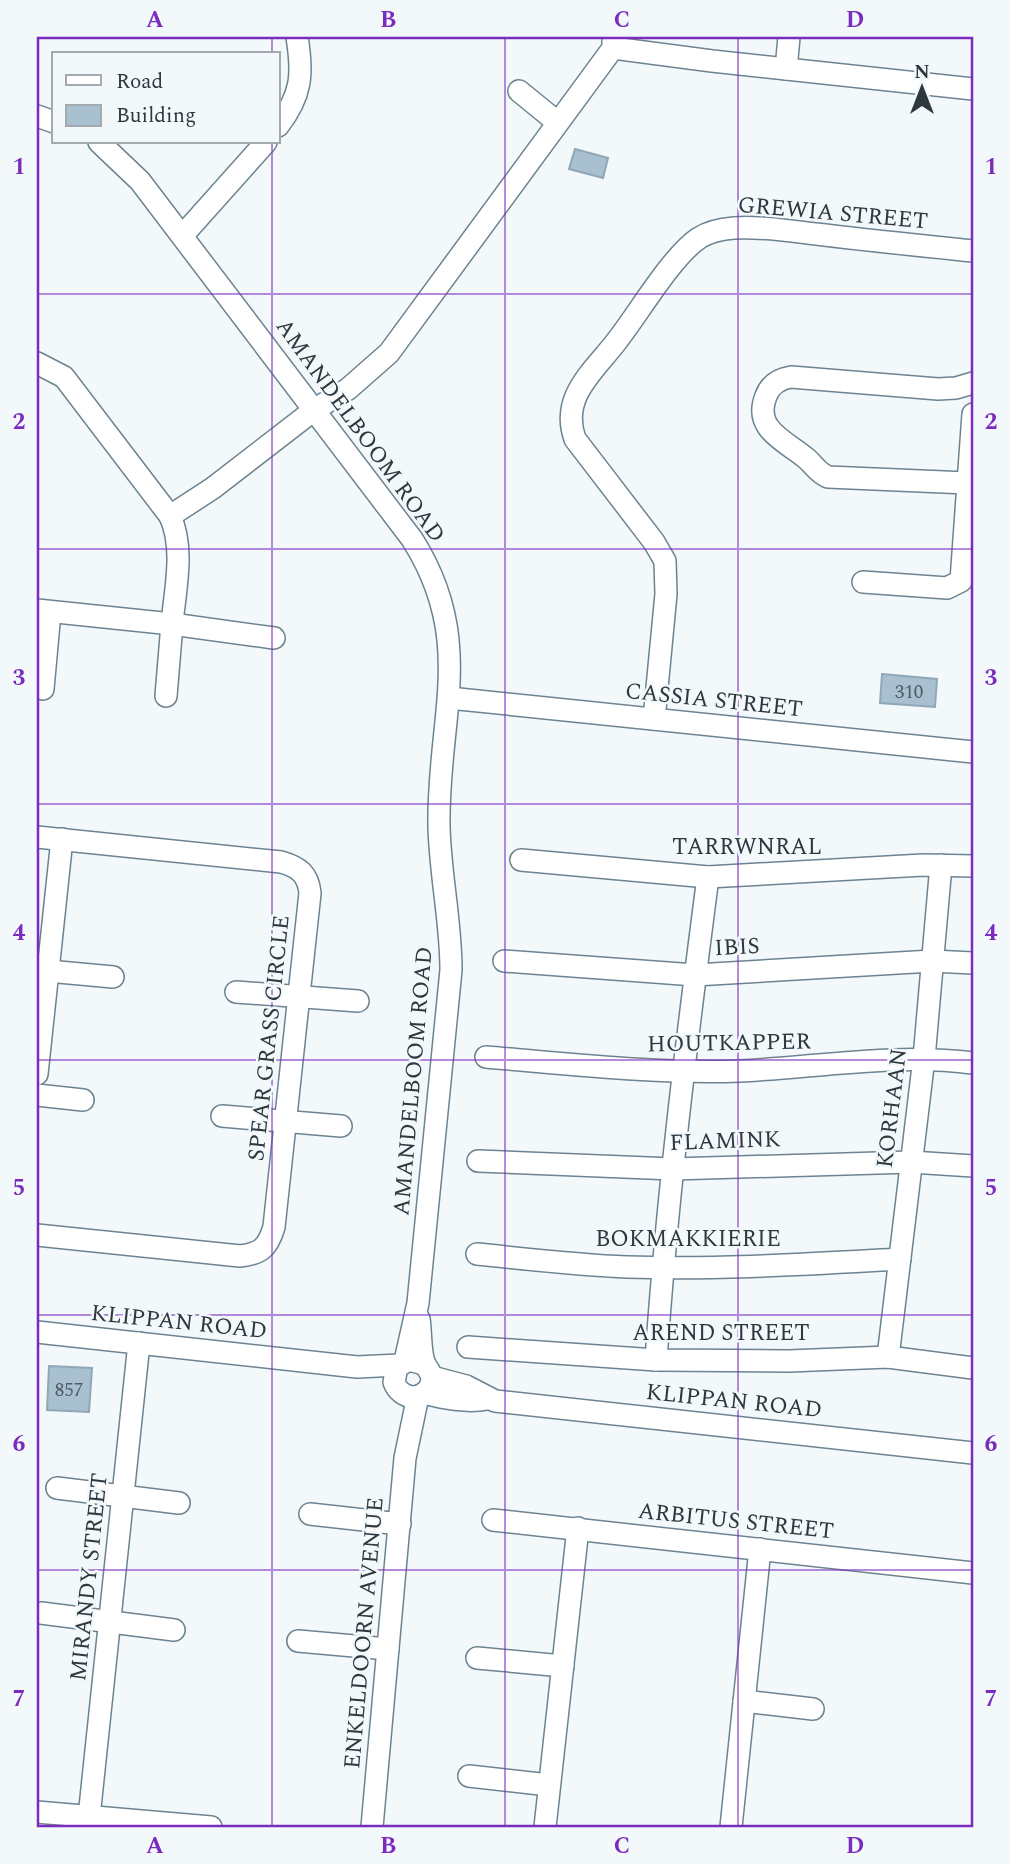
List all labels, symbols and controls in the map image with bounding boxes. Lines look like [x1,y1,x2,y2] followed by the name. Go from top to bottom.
[146,3,164,38] text: A
[380,3,396,38] text: B
[614,3,630,38] text: C
[846,3,864,38] text: D
[52,52,280,144] legend
[888,52,958,122] north arrow
[914,58,930,87] text: N
[116,66,163,98] text: Road
[116,100,196,132] text: Building
[13,150,25,185] text: 1
[985,150,997,185] text: 1
[736,188,929,239] street label: GREWIA STREET
[266,311,453,550] street label: AMANDELBOOM ROAD
[13,405,26,440] text: 2
[985,405,998,440] text: 2
[13,661,26,696] text: 3
[985,661,998,696] text: 3
[623,674,804,727] street label: CASSIA STREET
[895,678,923,707] house number: 310
[672,830,822,865] street label: TARRWNRAL
[239,913,300,1163] street label: SPEAR GRASS CIRCLE
[13,916,26,951] text: 4
[985,916,998,951] text: 4
[714,929,761,966] street label: IBIS
[384,945,443,1217] street label: AMANDELBOOM ROAD
[647,1025,812,1062] street label: HOUTKAPPER
[868,1046,917,1170] street label: KORHAAN
[669,1122,782,1161] street label: FLAMINK
[13,1171,25,1206] text: 5
[985,1171,997,1206] text: 5
[595,1222,781,1257] street label: BOKMAKKIERIE
[89,1296,269,1349] street label: KLIPPAN ROAD
[632,1316,810,1351] street label: AREND STREET
[644,1375,824,1428] street label: KLIPPAN ROAD
[55,1376,83,1405] house number: 857
[13,1427,26,1462] text: 6
[985,1427,998,1462] text: 6
[61,1471,118,1683] street label: MIRANDY STREET
[636,1494,836,1549] street label: ARBITUS STREET
[335,1496,394,1770] street label: ENKELDOORN AVENUE
[13,1682,25,1717] text: 7
[985,1682,997,1717] text: 7
[146,1829,164,1864] text: A
[380,1829,396,1864] text: B
[614,1829,630,1864] text: C
[846,1829,864,1864] text: D

